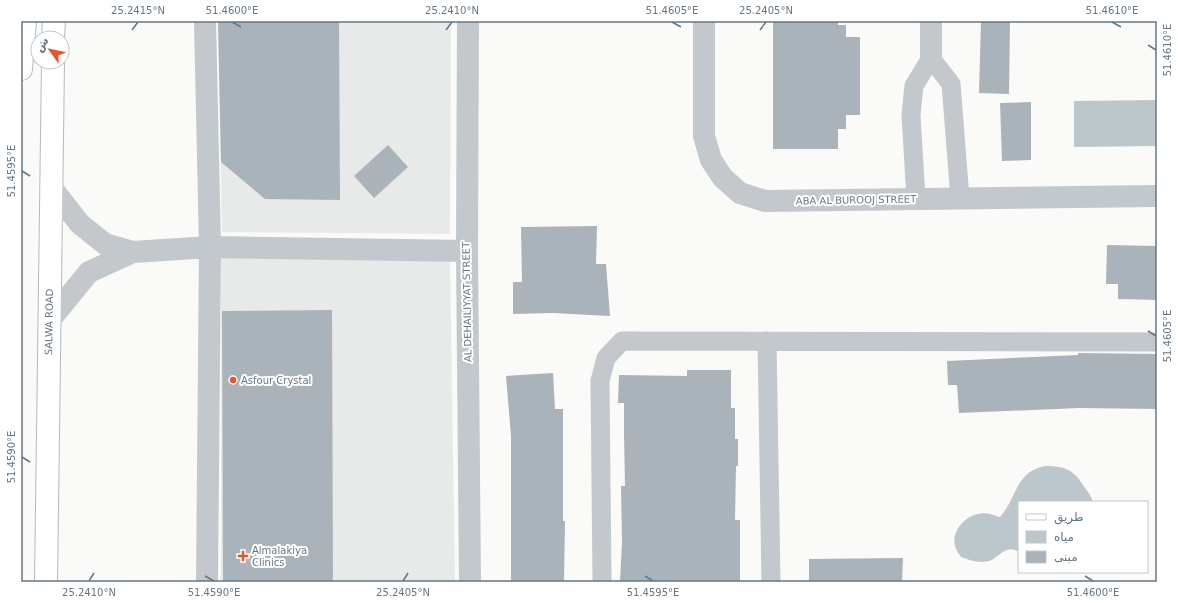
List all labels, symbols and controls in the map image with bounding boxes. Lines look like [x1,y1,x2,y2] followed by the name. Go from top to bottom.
[111,5,165,16] text: 25.2415°N
[206,5,258,16] text: 51.4600°E
[425,5,479,16] text: 25.2410°N
[646,5,698,16] text: 51.4605°E
[739,5,793,16] text: 25.2405°N
[1086,5,1138,16] text: 51.4610°E
[1162,24,1173,76] text: 51.4610°E
[30,30,70,70] north arrow
[32,35,52,55] text: ش
[6,145,17,197] text: 51.4595°E
[796,193,917,207] street label: ABA AL BUROOJ STREET
[460,241,474,362] street label: AL DEHAILIYYAT STREET
[43,288,55,355] street label: SALWA ROAD
[1162,310,1173,362] text: 51.4605°E
[228,375,238,385] marker: Asfour Crystal
[241,375,311,386] place label: Asfour Crystal
[6,431,17,483] text: 51.4590°E
[1018,501,1148,573] legend
[1054,510,1084,525] text: طريق
[1054,530,1074,544] text: مياه
[252,545,307,568] place label: Almalakiya Clinics
[237,550,249,562] marker: Almalakiya Clinics
[1054,550,1078,564] text: مبنى
[62,587,116,598] text: 25.2410°N
[188,587,240,598] text: 51.4590°E
[376,587,430,598] text: 25.2405°N
[627,587,679,598] text: 51.4595°E
[1067,587,1119,598] text: 51.4600°E

